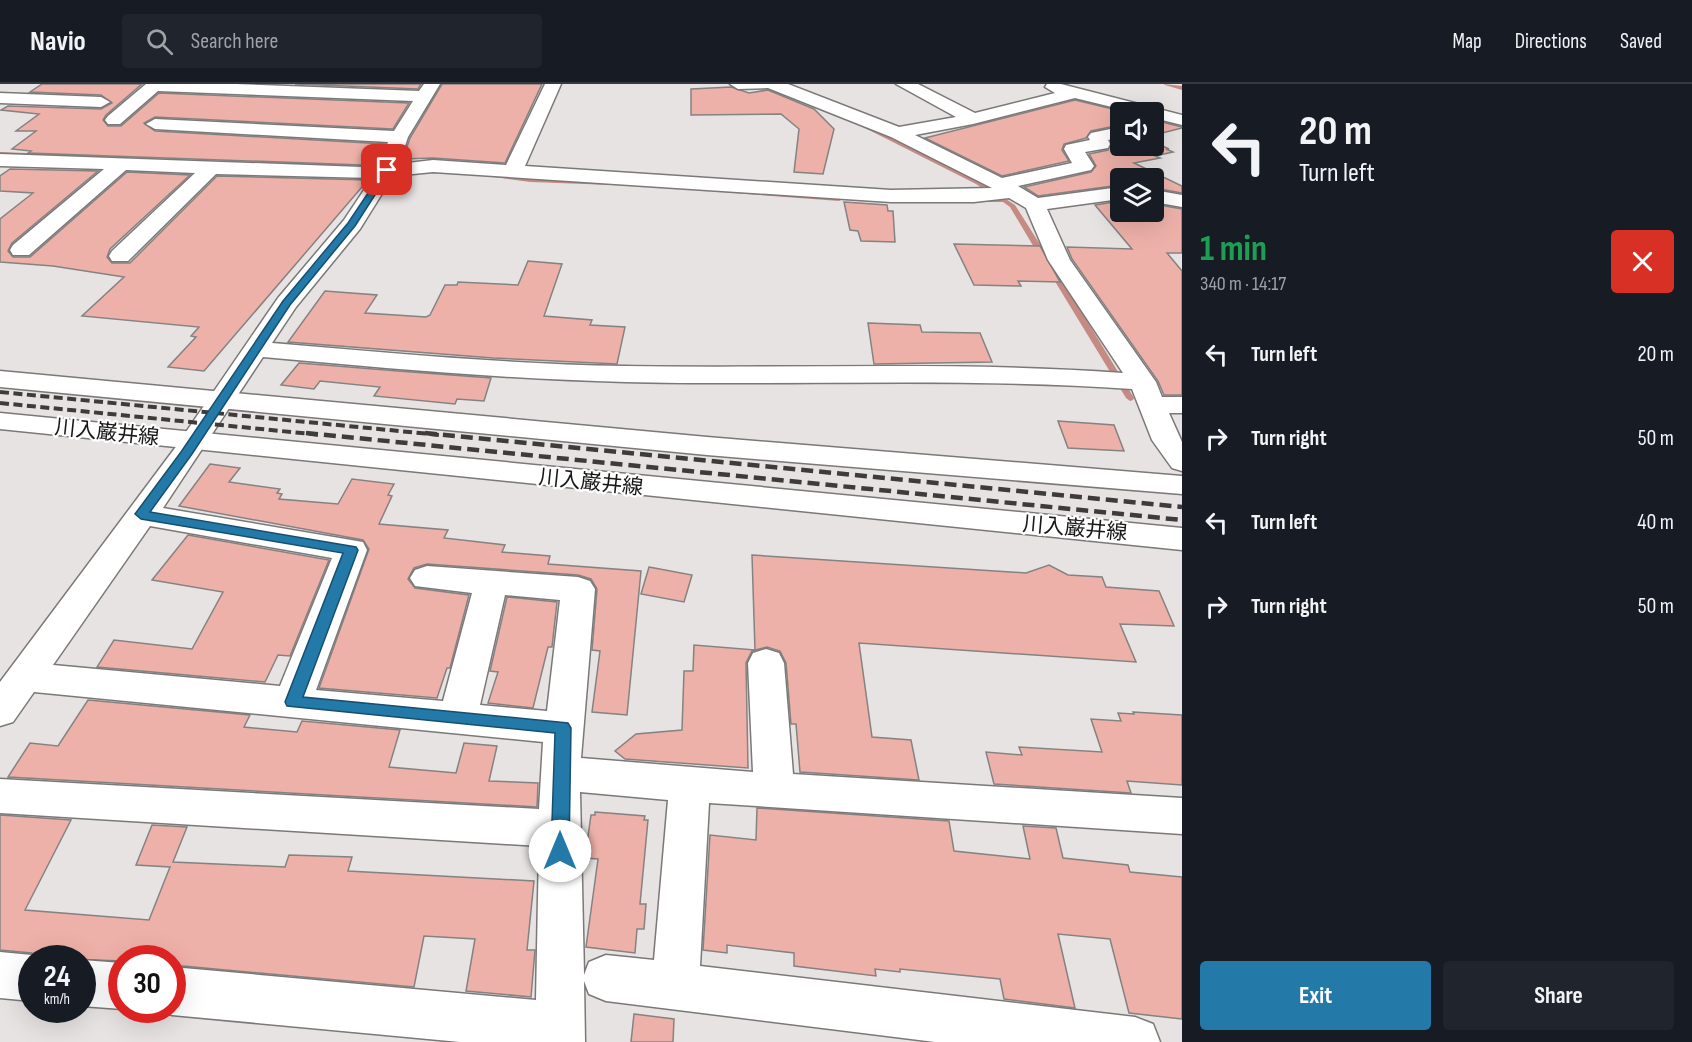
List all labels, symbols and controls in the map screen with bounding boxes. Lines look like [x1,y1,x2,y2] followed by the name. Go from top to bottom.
[122,14,542,68] search box
[30,25,86,58] text: Navio
[143,25,176,58] icon: search
[191,28,278,55] text: Search here
[1452,29,1482,54] text: Map
[1515,29,1587,54] text: Directions
[1620,29,1662,54] text: Saved
[1110,102,1164,222] map controls
[1110,102,1164,156] button: sound
[1299,106,1372,157] text: 20 m
[1200,108,1278,186] icon: left
[361,144,412,195] pin
[370,153,403,186] icon: arrive
[1299,157,1375,189] text: Turn left
[1110,168,1164,222] button: layers
[1200,228,1267,271] text: 1 min
[1611,230,1674,293] button: close
[1200,272,1286,296] text: 340 m · 14:17
[1200,338,1233,371] icon: left
[1251,341,1317,368] text: Turn left
[1638,341,1674,368] text: 20 m
[53,415,160,450] street label: 川入巌井線
[1200,422,1233,455] icon: right
[1251,425,1327,452] text: Turn right
[1638,425,1674,452] text: 50 m
[537,465,644,500] street label: 川入巌井線
[1200,506,1233,539] icon: left
[1251,509,1317,536] text: Turn left
[1637,509,1674,536] text: 40 m
[1022,511,1128,546] street label: 川入巌井線
[1200,590,1233,623] icon: right
[1251,593,1327,620] text: Turn right
[1638,593,1674,620] text: 50 m
[528,819,592,883] position arrow
[108,945,186,1023] speed limit sign: 30
[44,959,70,995] text: 24
[1200,961,1431,1030] button: Exit
[1443,961,1674,1030] button: Share
[44,990,70,1009] text: km/h

